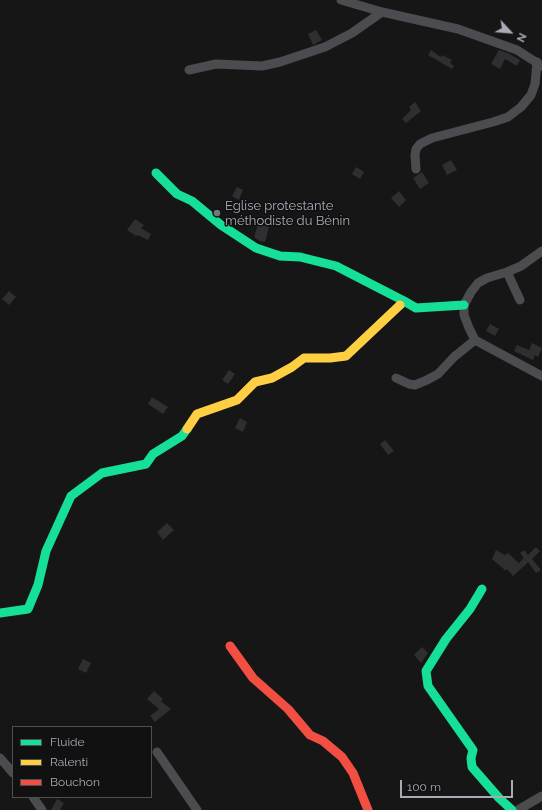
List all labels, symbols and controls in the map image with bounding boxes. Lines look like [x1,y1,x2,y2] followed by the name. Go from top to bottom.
[490,12,530,52] north arrow
[514,31,529,44] text: N
[225,198,350,229] place label: Eglise protestante méthodiste du Bénin
[212,208,222,218] marker: Eglise protestante méthodiste du Bénin
[12,726,152,798] legend
[50,735,85,749] text: Fluide
[50,755,88,769] text: Ralenti
[402,772,515,798] scale bar
[50,775,100,789] text: Bouchon
[407,780,441,794] text: 100 m

